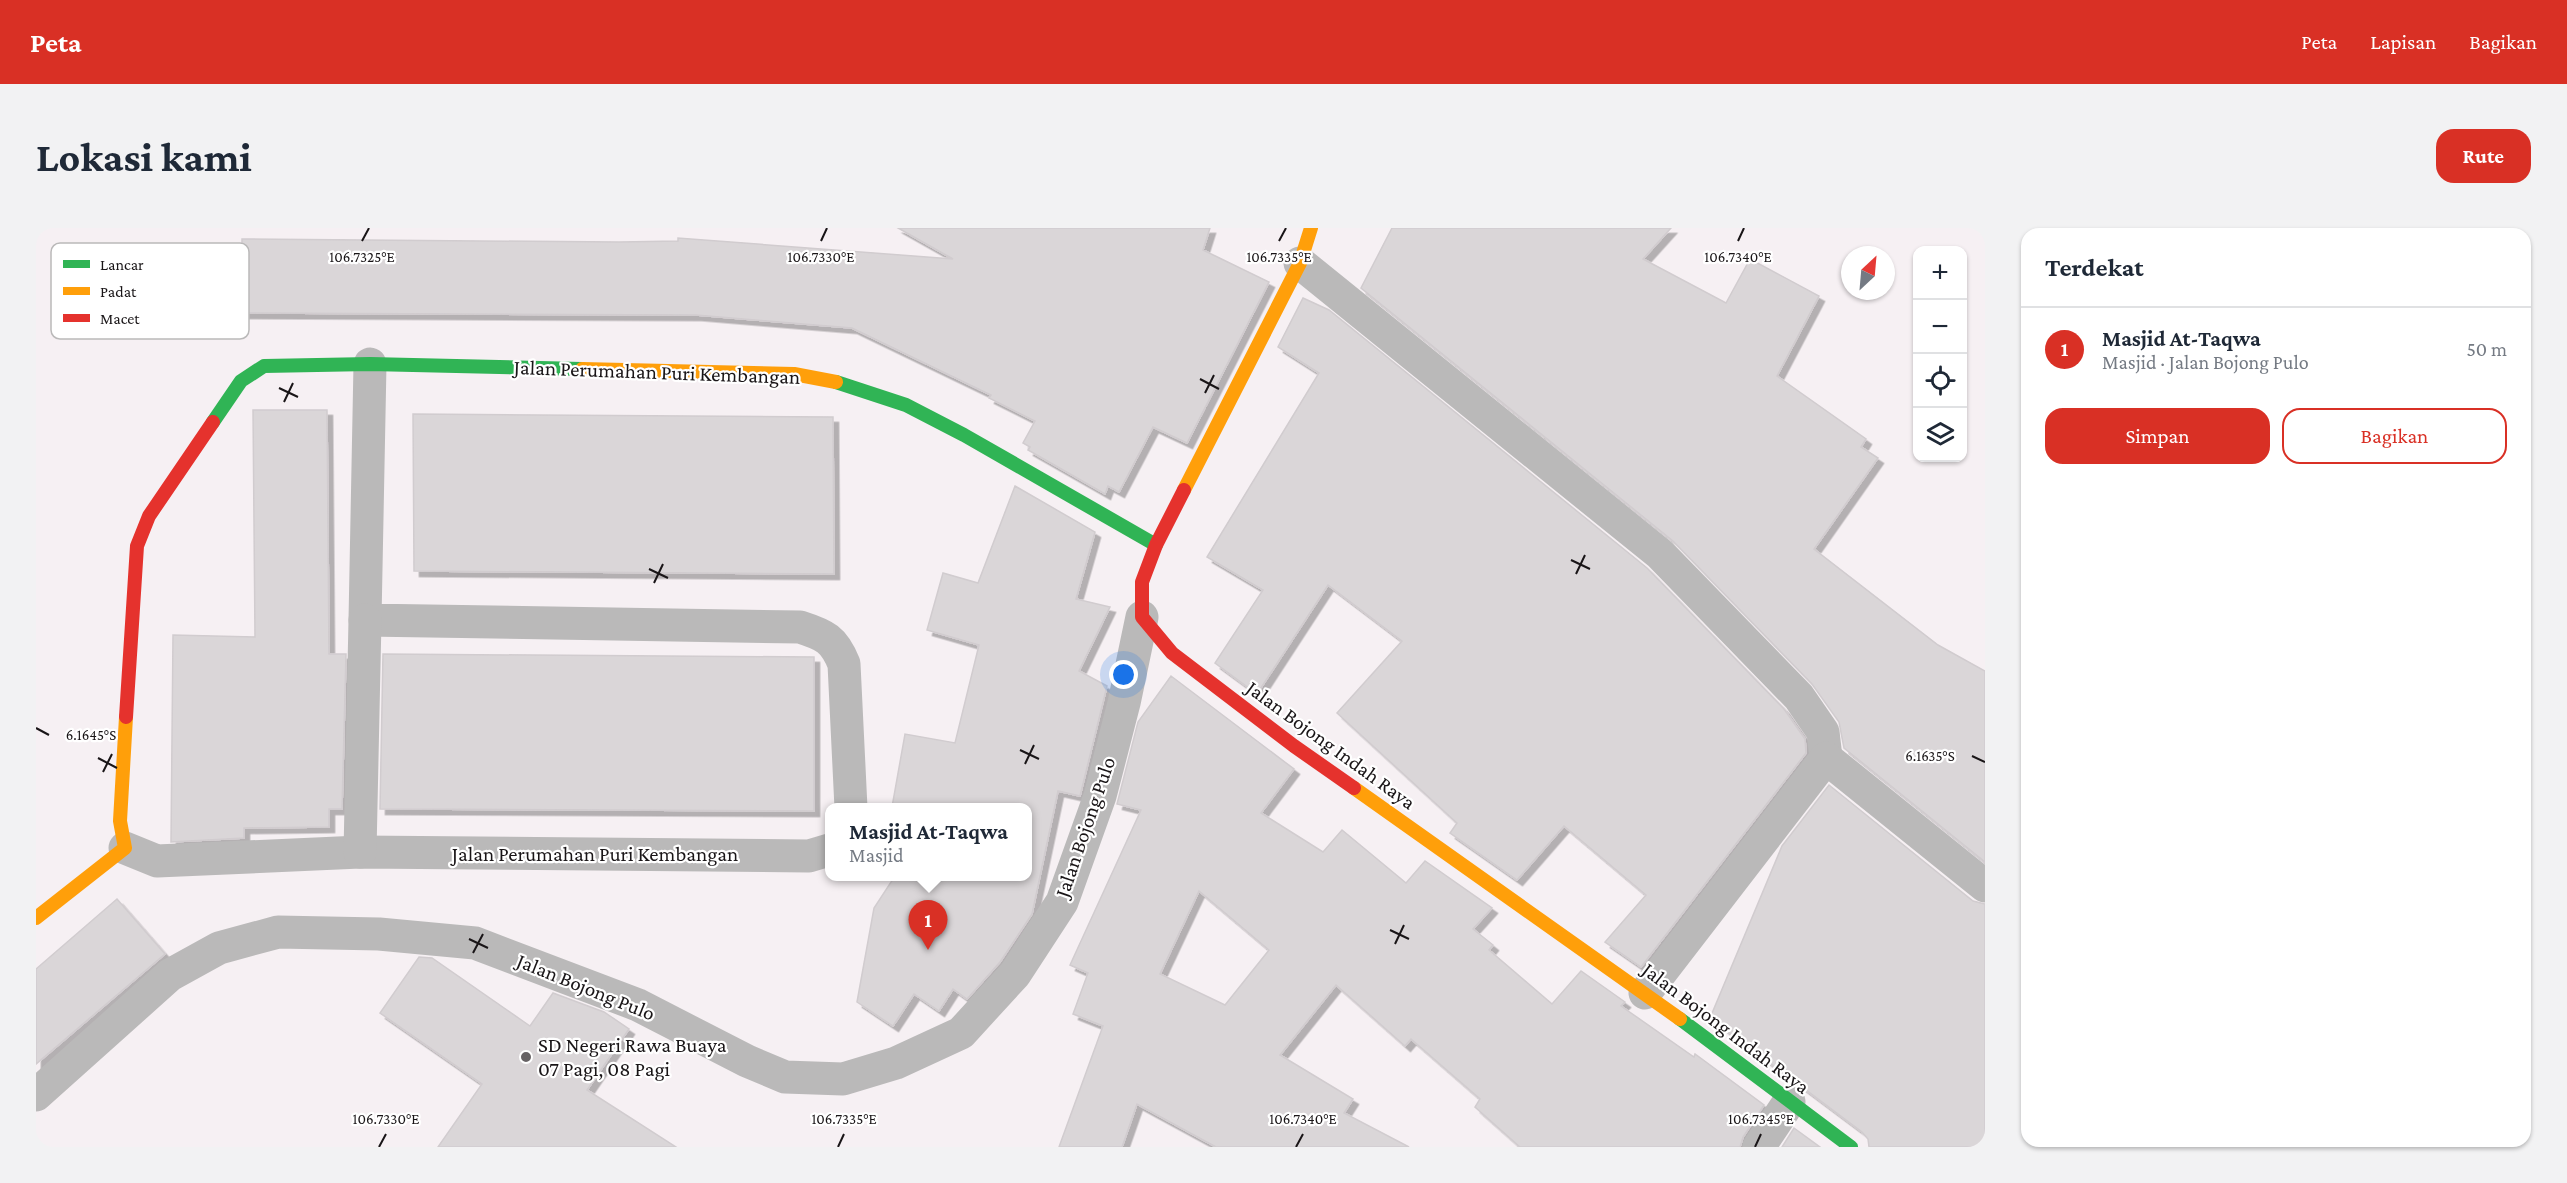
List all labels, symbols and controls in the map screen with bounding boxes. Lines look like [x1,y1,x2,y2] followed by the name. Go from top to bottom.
[30,27,82,58] text: Peta
[2301,30,2337,54] text: Peta
[2370,30,2436,54] text: Lapisan
[2469,30,2537,54] text: Bagikan
[2436,129,2531,183] button: Rute
[36,133,252,180] text: Lokasi kami
[51,243,249,339] legend
[1841,246,1895,300] north arrow
[1913,246,1967,462] map controls
[1913,246,1967,300] button: +
[329,249,395,265] text: 106.7325°E
[788,249,854,265] text: 106.7330°E
[1246,249,1312,265] text: 106.7335°E
[1704,249,1772,265] text: 106.7340°E
[2045,253,2144,282] text: Terdekat
[100,256,144,273] text: Lancar
[100,283,137,300] text: Padat
[1913,300,1967,354] button: −
[100,310,140,327] text: Macet
[2102,326,2261,351] text: Masjid At-Taqwa
[2061,338,2068,360] text: 1
[2466,338,2507,360] text: 50 m
[2102,351,2309,373] text: Masjid · Jalan Bojong Pulo
[1913,354,1967,408] button: locate
[511,355,801,389] street label: Jalan Perumahan Puri Kembangan
[1913,408,1967,462] button: layers
[2045,408,2270,464] button: Simpan
[2282,408,2507,464] button: Bagikan
[1109,660,1138,689] your location
[1240,674,1420,815] street label: Jalan Bojong Indah Raya
[66,727,116,743] text: 6.1645°S
[1905,748,1955,764] text: 6.1635°S
[1049,754,1120,902] street label: Jalan Bojong Pulo
[825,803,1032,881] popup
[849,819,1008,844] text: Masjid At-Taqwa
[450,842,738,866] street label: Jalan Perumahan Puri Kembangan
[849,844,904,866] text: Masjid
[908,900,948,950] pin: 1
[512,948,659,1026] street label: Jalan Bojong Pulo
[1636,956,1815,1099] street label: Jalan Bojong Indah Raya
[538,1033,727,1081] place label: SD Negeri Rawa Buaya 07 Pagi, 08 Pagi
[519,1050,533,1064] marker: SD Negeri Rawa Buaya 07 Pagi, 08 Pagi
[353,1111,419,1127] text: 106.7330°E
[811,1111,877,1127] text: 106.7335°E
[1269,1111,1337,1127] text: 106.7340°E
[1728,1111,1794,1127] text: 106.7345°E

